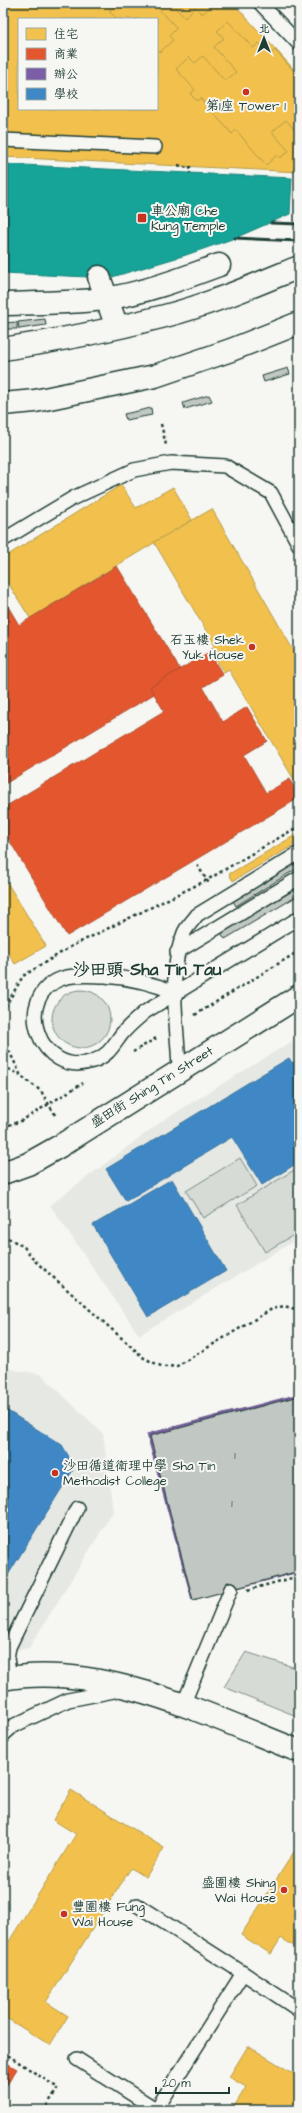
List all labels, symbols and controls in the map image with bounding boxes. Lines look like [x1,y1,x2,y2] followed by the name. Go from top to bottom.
[18,18,158,110] legend
[244,18,284,58] north arrow
[259,21,270,36] text: 北
[54,26,78,43] text: 住宅
[54,46,78,63] text: 商業
[54,66,78,83] text: 辦公
[54,86,78,103] text: 學校
[241,87,251,97] marker: 第1座 Tower 1
[206,97,286,115] place label: 第1座 Tower 1
[151,202,225,236] place label: 車公廟 Che Kung Temple
[136,212,148,224] marker: 車公廟 Che Kung Temple
[170,631,244,664] place label: 石玉樓 Shek Yuk House
[247,642,257,652] marker: 石玉樓 Shek Yuk House
[73,958,222,982] district label: 沙田頭 Sha Tin Tau
[87,1042,218,1133] street label: 盛田街 Shing Tin Street
[234,1448,236,1463] house number: 1
[63,1457,216,1491] place label: 沙田循道衛理中學 Sha Tin Methodist College
[50,1468,60,1478] marker: 沙田循道衛理中學 Sha Tin Methodist College
[231,1496,233,1511] house number: 1
[202,1874,276,1907] place label: 盛圍樓 Shing Wai House
[279,1885,289,1895] marker: 盛圍樓 Shing Wai House
[72,1898,145,1931] place label: 豐圍樓 Fung Wai House
[59,1909,69,1919] marker: 豐圍樓 Fung Wai House
[156,2069,229,2095] scale bar
[162,2075,191,2092] text: 20 m

